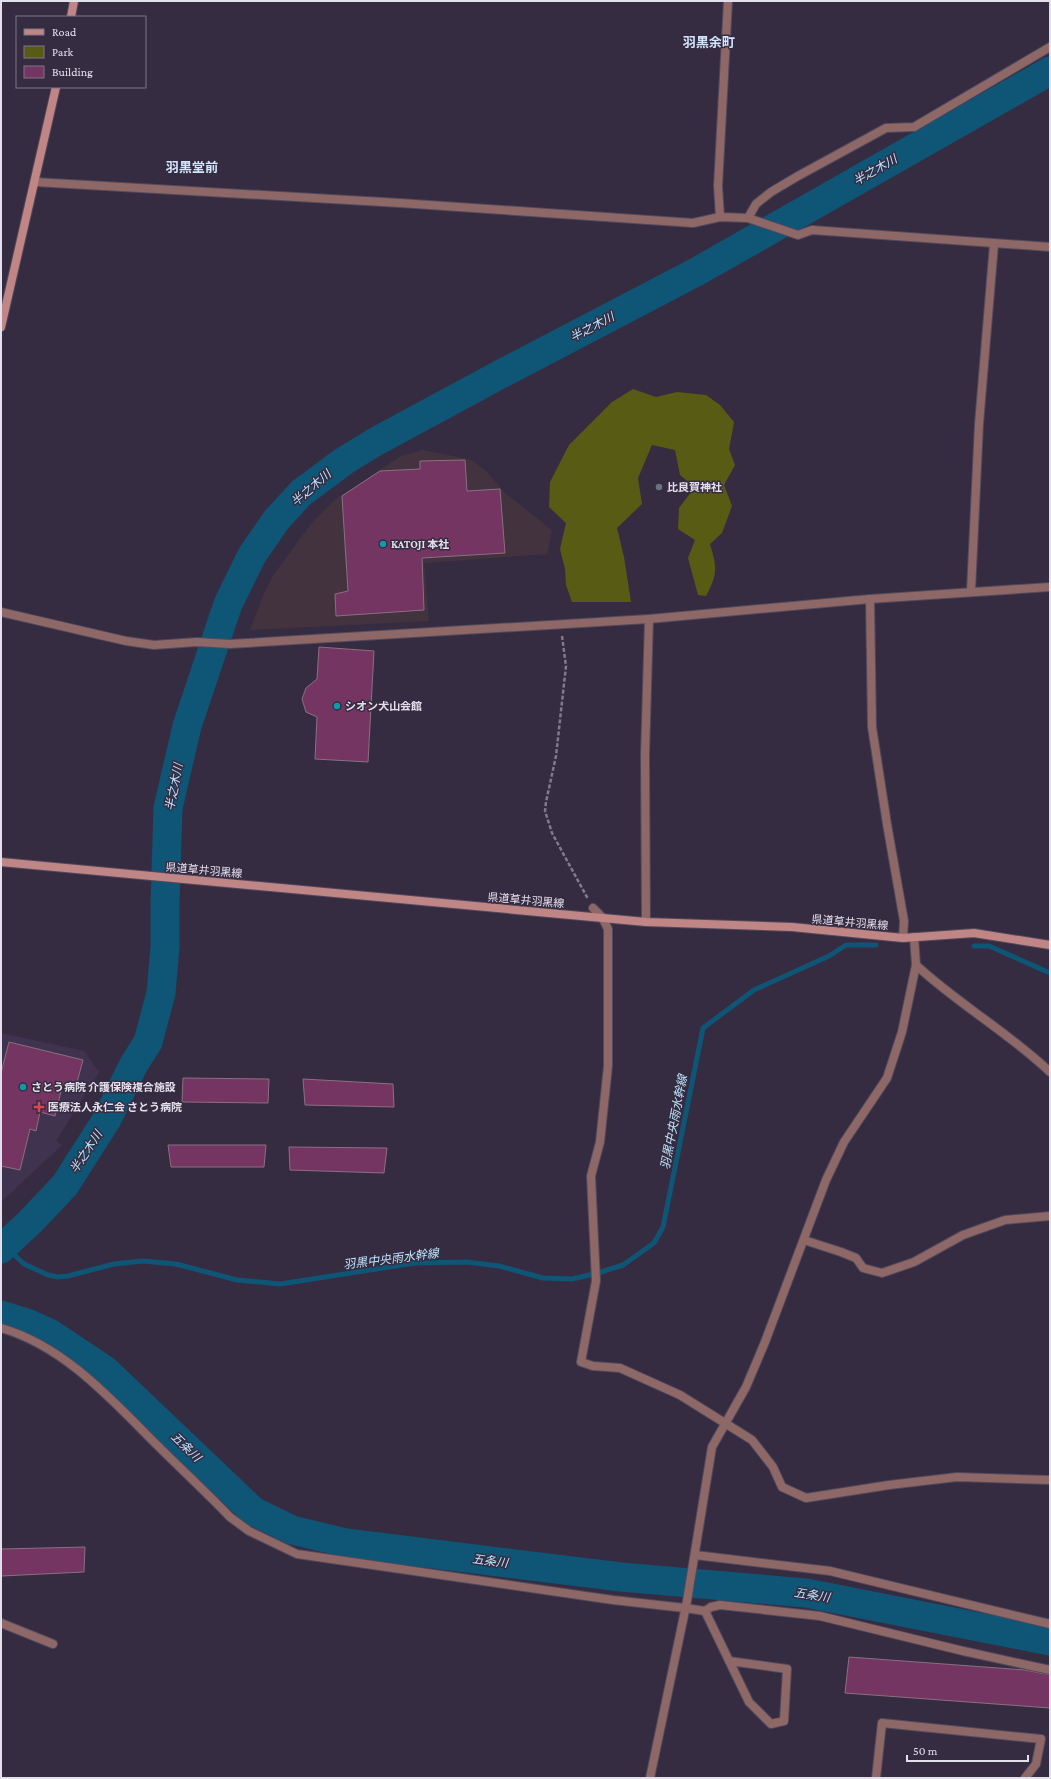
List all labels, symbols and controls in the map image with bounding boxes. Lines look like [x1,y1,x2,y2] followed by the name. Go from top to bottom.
[16,16,146,88] legend
[52,25,77,39] text: Road
[683,35,735,50] district label: 羽黒余町
[52,45,74,59] text: Park
[52,65,93,79] text: Building
[851,151,901,188] water label: 半之木川
[166,160,218,175] district label: 羽黒堂前
[568,309,618,344] water label: 半之木川
[288,466,335,509] water label: 半之木川
[667,481,722,493] place label: 比良賀神社
[654,482,664,492] marker: 比良賀神社
[391,538,449,550] place label: KATOJI 本社
[378,539,388,549] marker: KATOJI 本社
[345,700,422,712] place label: シオン犬山会館
[332,701,342,711] marker: シオン犬山会館
[163,760,186,812] water label: 半之木川
[165,861,243,879] street label: 県道草井羽黒線
[487,891,565,909] street label: 県道草井羽黒線
[811,913,889,931] street label: 県道草井羽黒線
[658,1072,690,1170] water label: 羽黒中央雨水幹線
[31,1081,176,1093] place label: さとう病院 介護保険複合施設
[18,1082,28,1092] marker: さとう病院 介護保険複合施設
[33,1101,45,1113] marker: 医療法人永仁会 さとう病院
[48,1101,182,1113] place label: 医療法人永仁会 さとう病院
[67,1126,106,1176] water label: 半之木川
[342,1246,441,1272] water label: 羽黒中央雨水幹線
[168,1429,205,1466] water label: 五条川
[471,1552,511,1570] water label: 五条川
[793,1585,833,1605] water label: 五条川
[907,1737,1028,1763] scale bar
[913,1744,938,1758] text: 50 m

